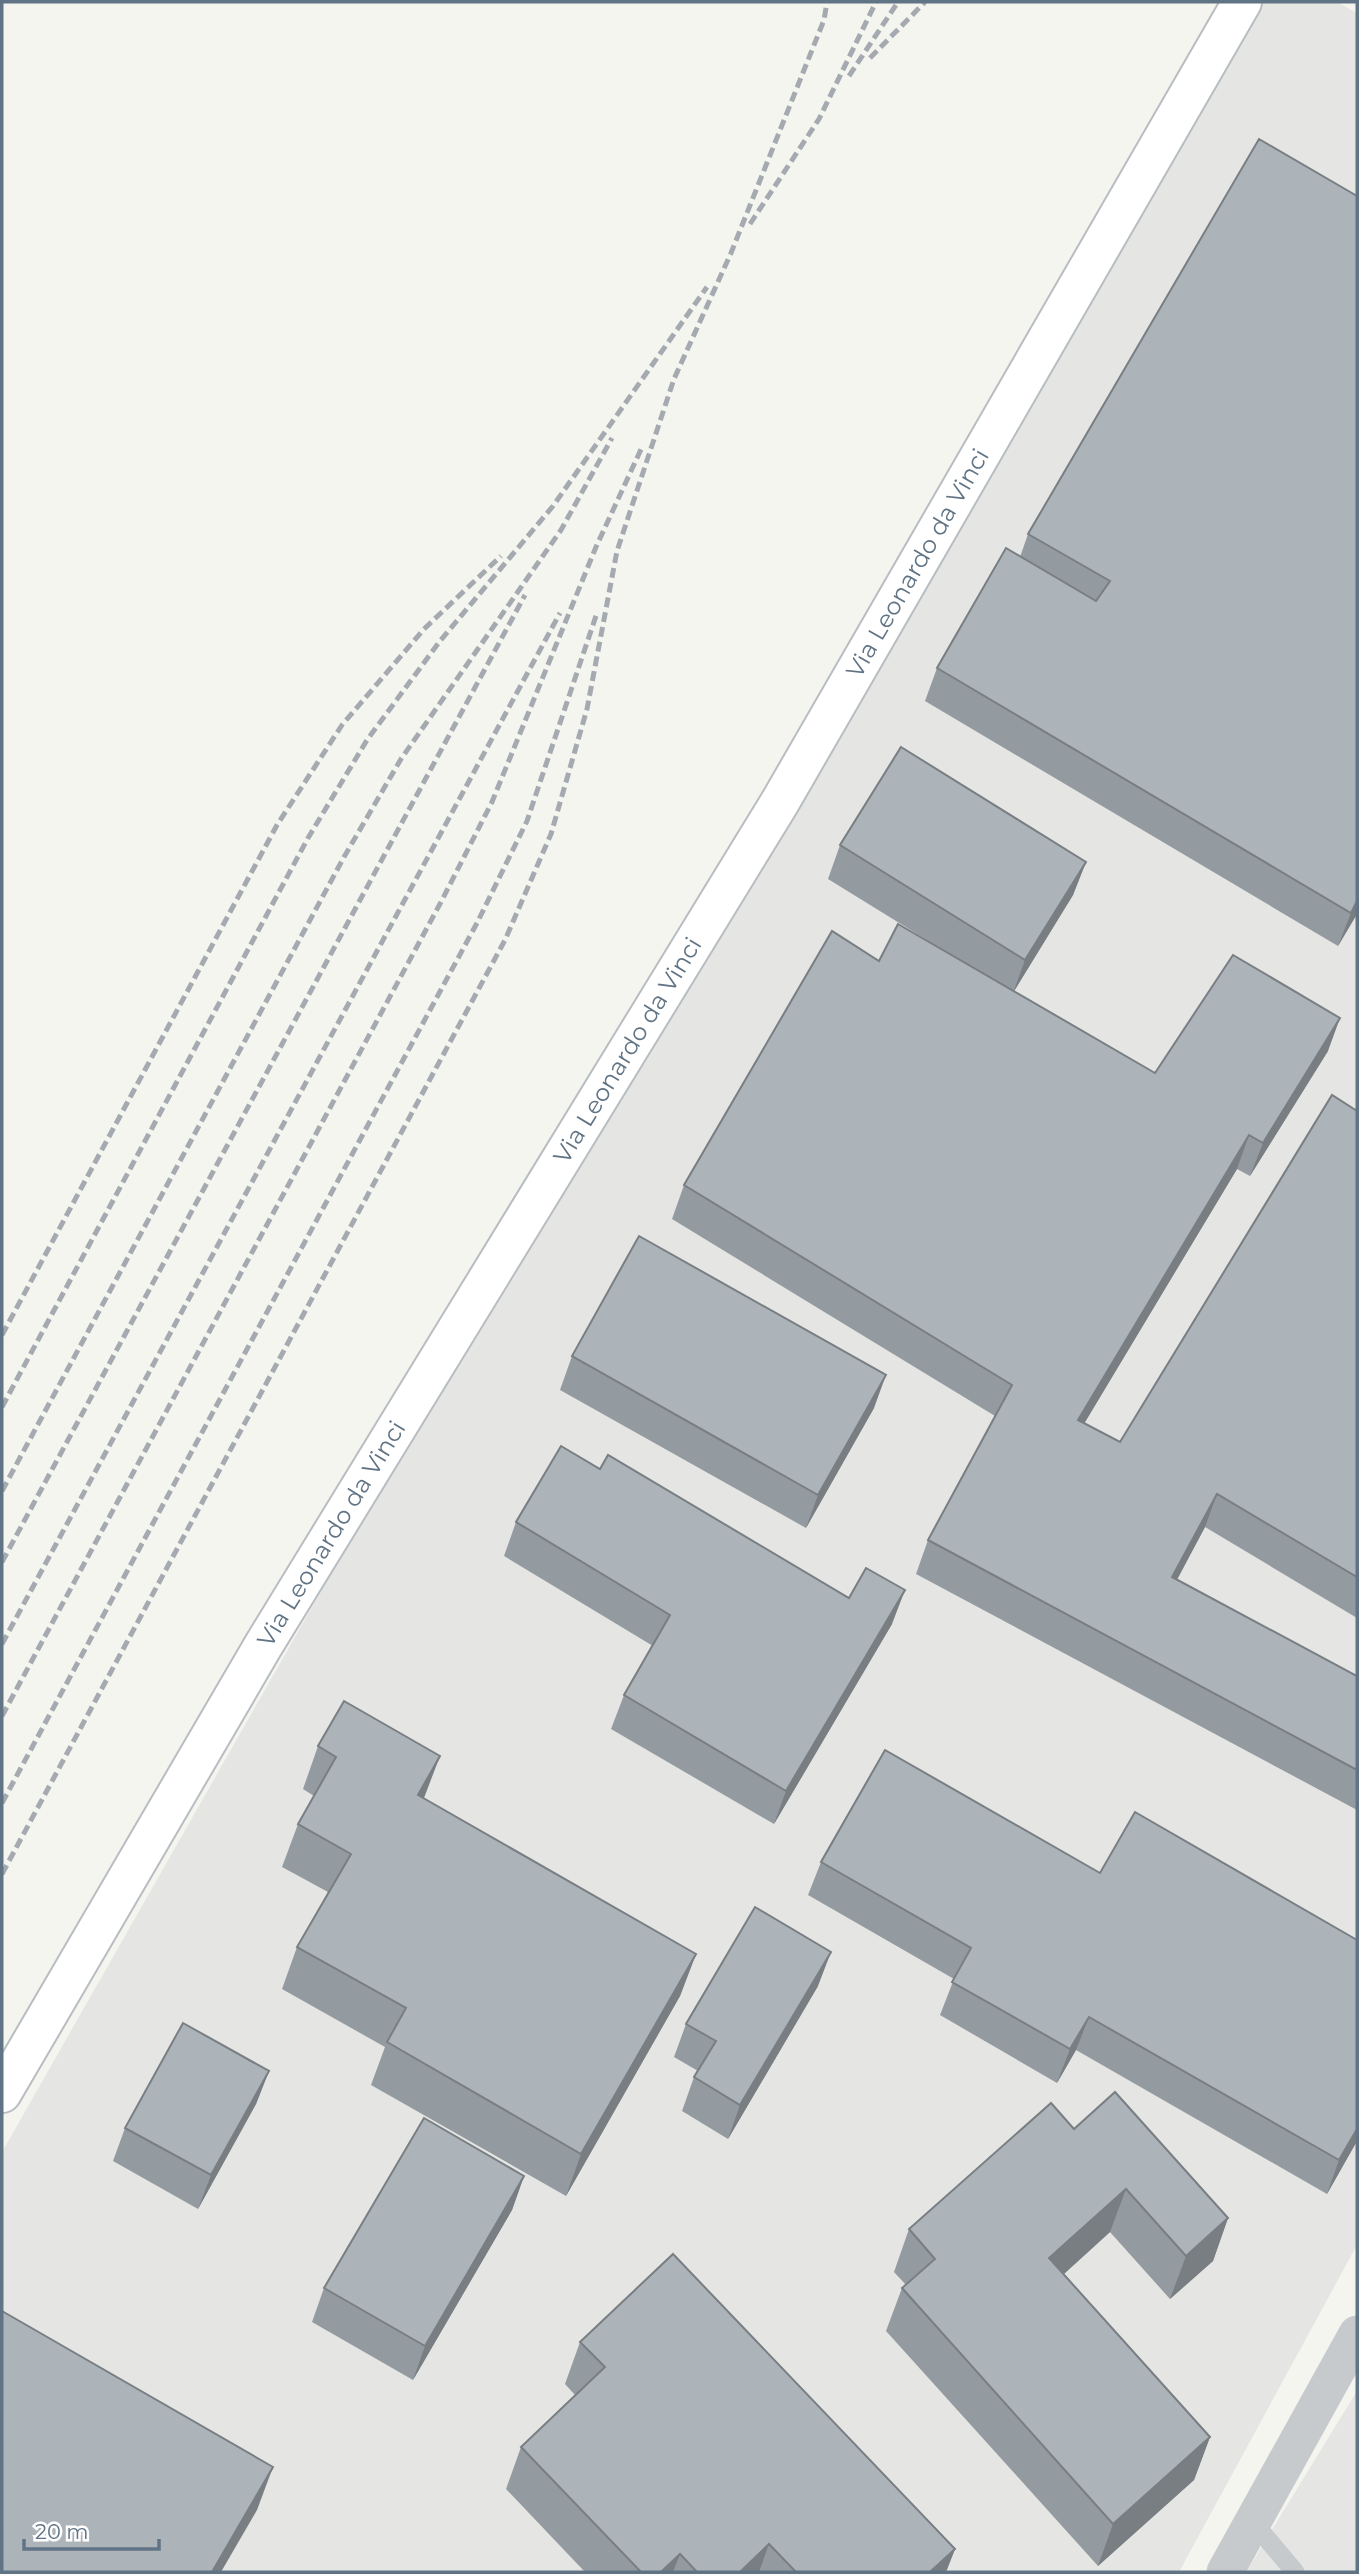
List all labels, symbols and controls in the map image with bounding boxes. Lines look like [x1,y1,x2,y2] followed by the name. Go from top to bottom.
[840,443,995,683] street label: Via Leonardo da Vinci
[547,932,708,1169] street label: Via Leonardo da Vinci
[251,1415,411,1652] street label: Via Leonardo da Vinci
[24,2508,159,2552] scale bar
[35,2519,89,2544] text: 20 m

